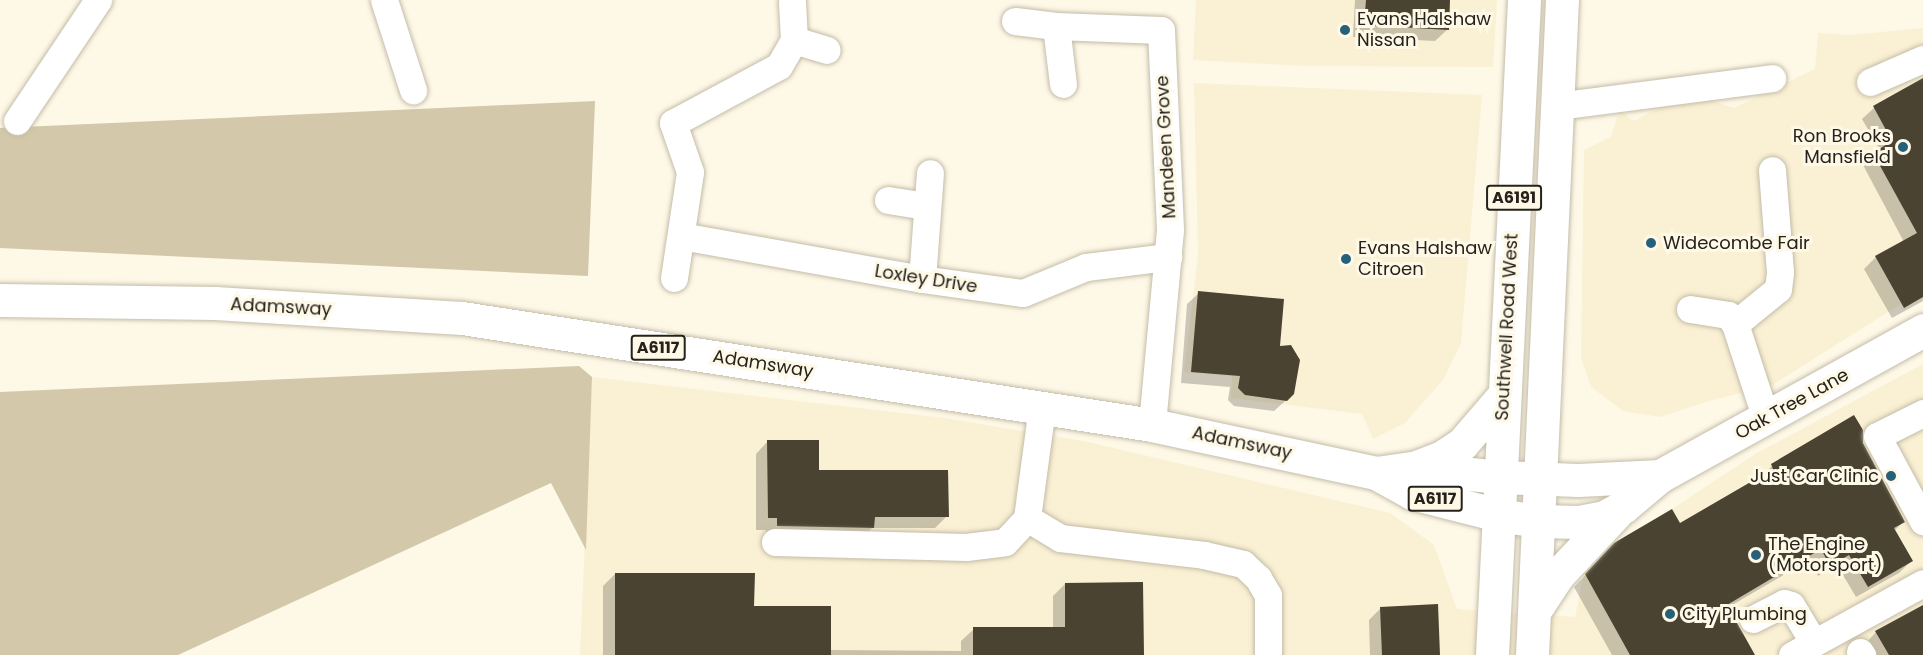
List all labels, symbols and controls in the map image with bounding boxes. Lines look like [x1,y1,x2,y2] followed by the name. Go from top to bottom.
[1357,9,1491,52] place label: Evans Halshaw Nissan
[1338,23,1352,37] marker: Evans Halshaw Nissan
[1151,75,1181,219] street label: Mandeen Grove
[1793,126,1891,168] place label: Ron Brooks Mansfield
[1896,140,1910,154] marker: Ron Brooks Mansfield
[1486,185,1543,211] road number: A6191
[1663,232,1810,254] place label: Widecombe Fair
[1491,233,1523,421] street label: Southwell Road West
[1644,236,1658,250] marker: Widecombe Fair
[1358,238,1492,280] place label: Evans Halshaw Citroen
[1339,252,1353,266] marker: Evans Halshaw Citroen
[873,260,979,298] street label: Loxley Drive
[230,294,332,320] street label: Adamsway
[630,335,686,361] road number: A6117
[711,345,815,383] street label: Adamsway
[1731,364,1853,444] street label: Oak Tree Lane
[1190,422,1294,464] street label: Adamsway
[1750,465,1879,487] place label: Just Car Clinic
[1884,469,1898,483] marker: Just Car Clinic
[1406,486,1464,512] road number: A6117
[1768,534,1882,576] place label: The Engine (Motorsport)
[1749,548,1763,562] marker: The Engine (Motorsport)
[1682,603,1807,625] place label: City Plumbing
[1663,607,1677,621] marker: City Plumbing

